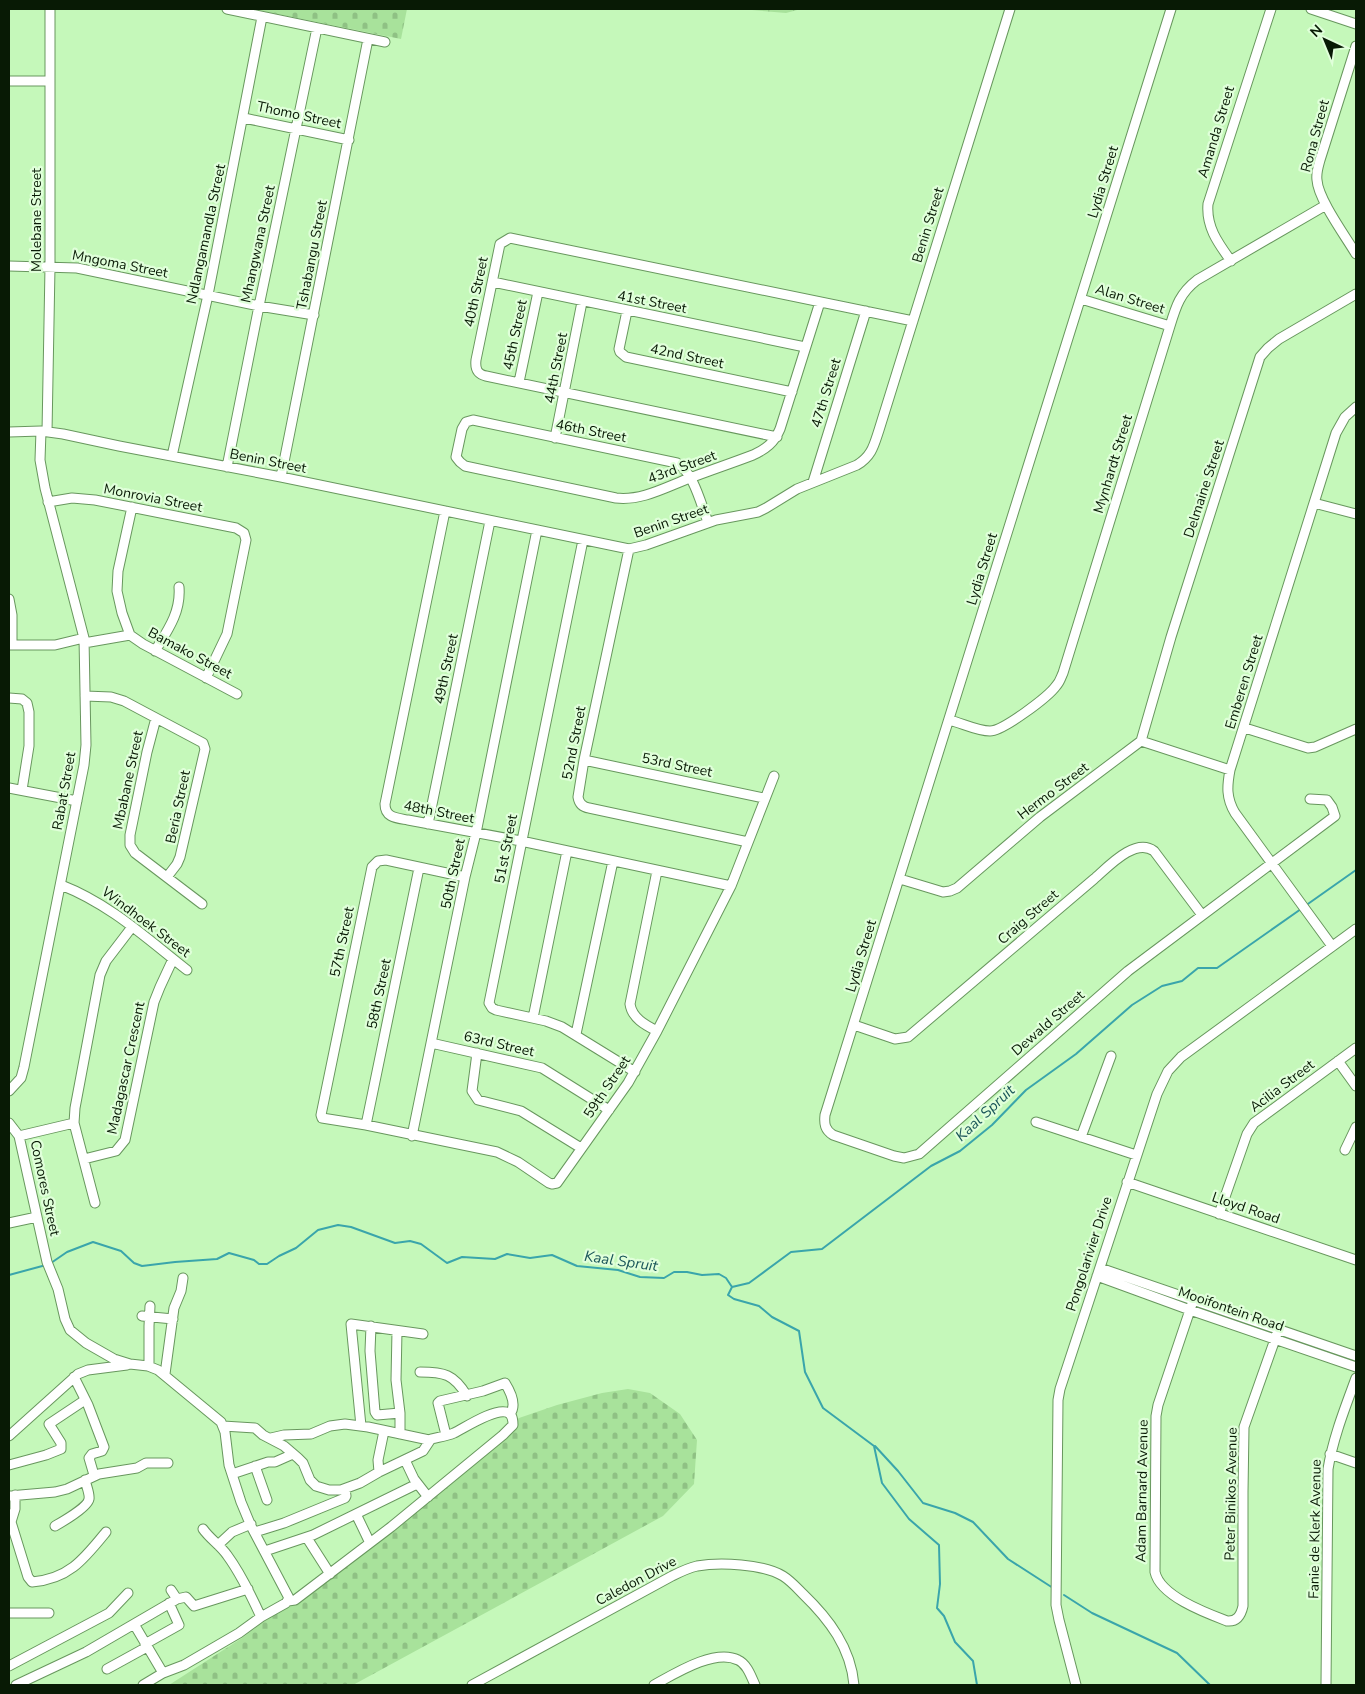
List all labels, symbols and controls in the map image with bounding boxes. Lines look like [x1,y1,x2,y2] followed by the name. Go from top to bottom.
[1300,15,1350,65] north arrow
[1306,21,1327,41] text: N
[1193,84,1239,180] street label: Amanda Street
[255,97,343,133] street label: Thomo Street
[1296,98,1334,174] street label: Rona Street
[1083,143,1123,221] street label: Lydia Street
[182,162,230,306] street label: Ndlangamandla Street
[27,168,46,272] street label: Molebane Street
[236,183,280,305] street label: Mhangwana Street
[908,185,948,265] street label: Benin Street
[292,199,332,311] street label: Tshabangu Street
[71,245,170,283] street label: Mngoma Street
[459,255,493,329] street label: 40th Street
[1093,279,1167,319] street label: Alan Street
[616,286,688,318] street label: 41st Street
[498,298,532,372] street label: 45th Street
[540,331,572,405] street label: 44th Street
[648,339,726,373] street label: 42nd Street
[806,356,846,430] street label: 47th Street
[1089,412,1137,516] street label: Mynhardt Street
[554,415,628,447] street label: 46th Street
[1179,438,1229,540] street label: Delmaine Street
[228,444,308,478] street label: Benin Street
[645,446,719,488] street label: 43rd Street
[102,479,204,517] street label: Monrovia Street
[631,499,711,543] street label: Benin Street
[962,530,1002,608] street label: Lydia Street
[145,623,235,683] street label: Bamako Street
[429,632,463,706] street label: 49th Street
[1221,632,1267,732] street label: Emberen Street
[558,704,590,781] street label: 52nd Street
[108,729,148,831] street label: Mbabane Street
[640,748,714,782] street label: 53rd Street
[48,750,80,832] street label: Rabat Street
[1013,758,1093,824] street label: Hermo Street
[161,769,195,845] street label: Beria Street
[402,796,476,828] street label: 48th Street
[490,813,522,885] street label: 51st Street
[436,837,470,911] street label: 50th Street
[98,882,194,962] street label: Windhoek Street
[993,885,1063,949] street label: Craig Street
[325,905,359,979] street label: 57th Street
[841,917,881,995] street label: Lydia Street
[362,957,396,1031] street label: 58th Street
[1007,986,1089,1060] street label: Dewald Street
[103,1000,149,1136] street label: Madagascar Crescent
[462,1027,536,1061] street label: 63rd Street
[579,1052,635,1122] street label: 59th Street
[1246,1055,1318,1117] street label: Acilia Street
[951,1080,1019,1146] water label: Kaal Spruit
[26,1138,64,1238] street label: Comores Street
[1209,1187,1283,1229] street label: Lloyd Road
[1061,1194,1117,1314] street label: Pongolarivier Drive
[583,1246,660,1276] water label: Kaal Spruit
[1176,1282,1286,1336] street label: Mooifontein Road
[1131,1419,1153,1563] street label: Adam Barnard Avenue
[1220,1427,1242,1561] street label: Peter Binikos Avenue
[1304,1459,1326,1599] street label: Fanie de Klerk Avenue
[592,1552,680,1610] street label: Caledon Drive

